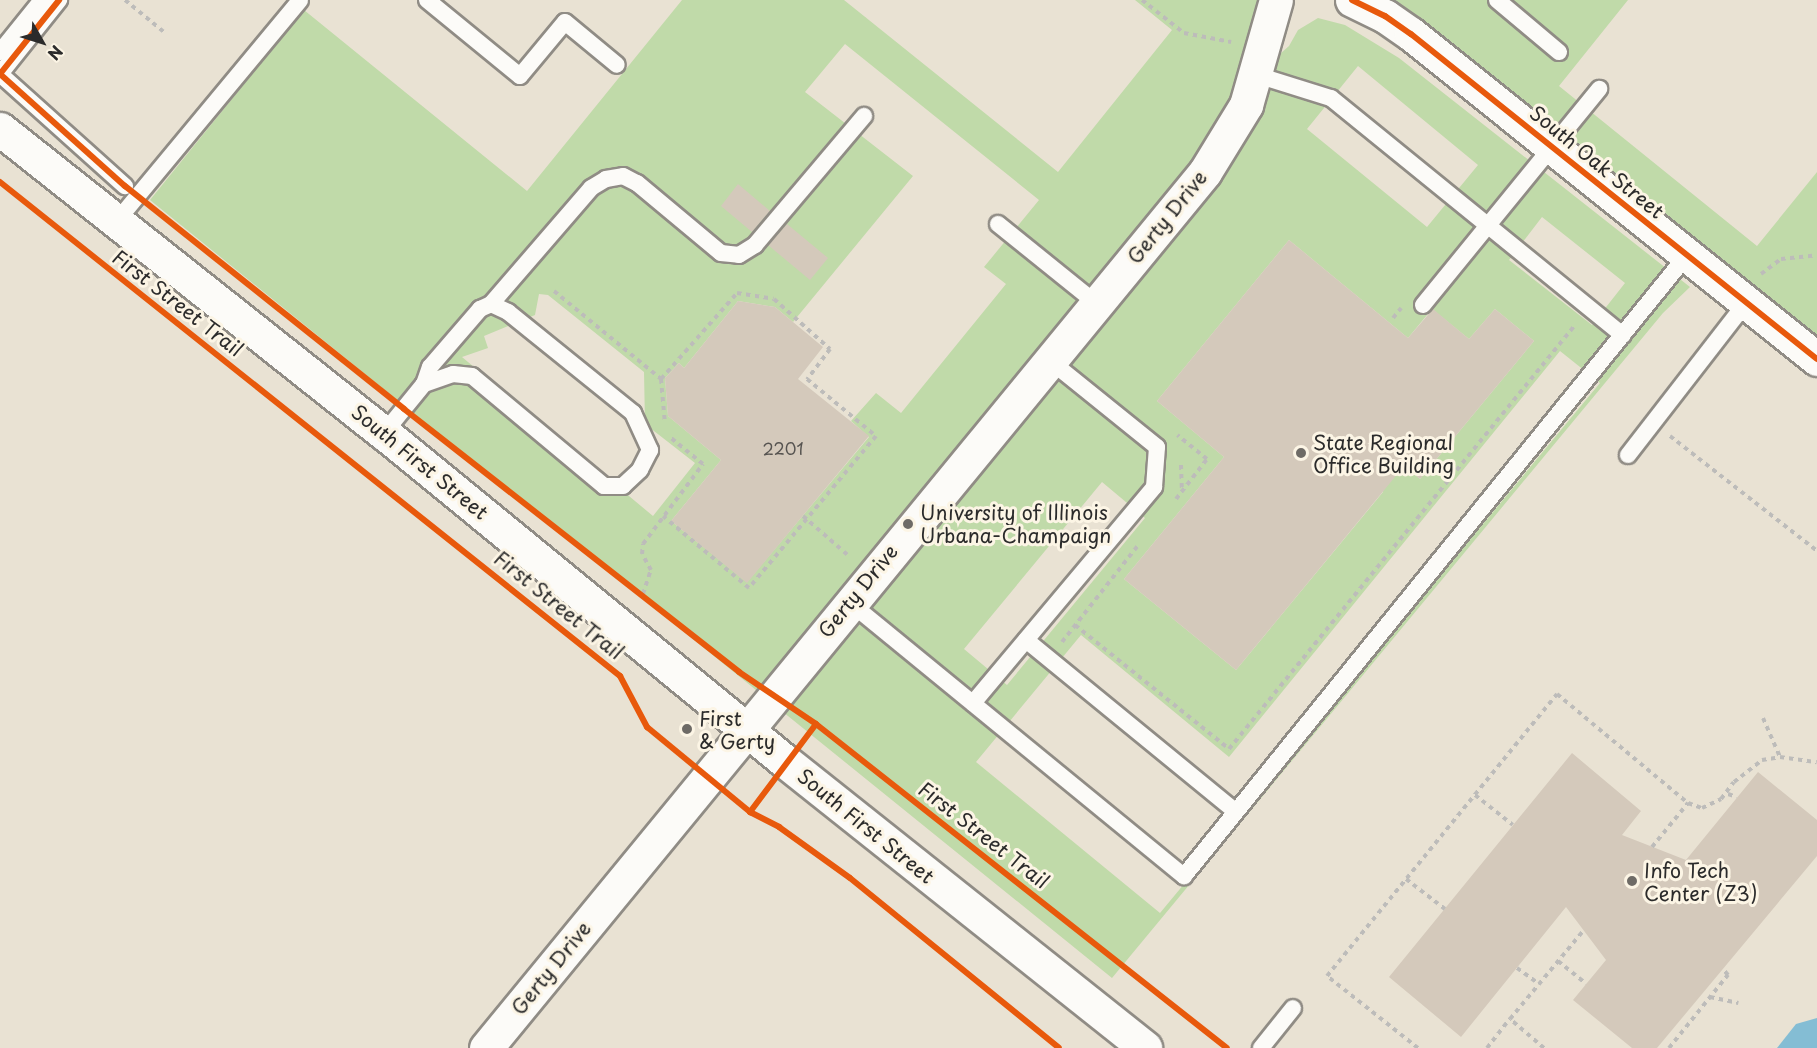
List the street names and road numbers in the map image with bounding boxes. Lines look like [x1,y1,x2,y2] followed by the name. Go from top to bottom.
[1524,100,1670,224] street label: South Oak Street
[1122,166,1212,268] street label: Gerty Drive
[108,244,248,362] street label: First Street Trail
[346,399,494,525] street label: South First Street
[813,540,903,642] street label: Gerty Drive
[489,545,629,665] street label: First Street Trail
[792,763,940,889] street label: South First Street
[914,776,1054,894] street label: First Street Trail
[506,917,596,1019] street label: Gerty Drive

